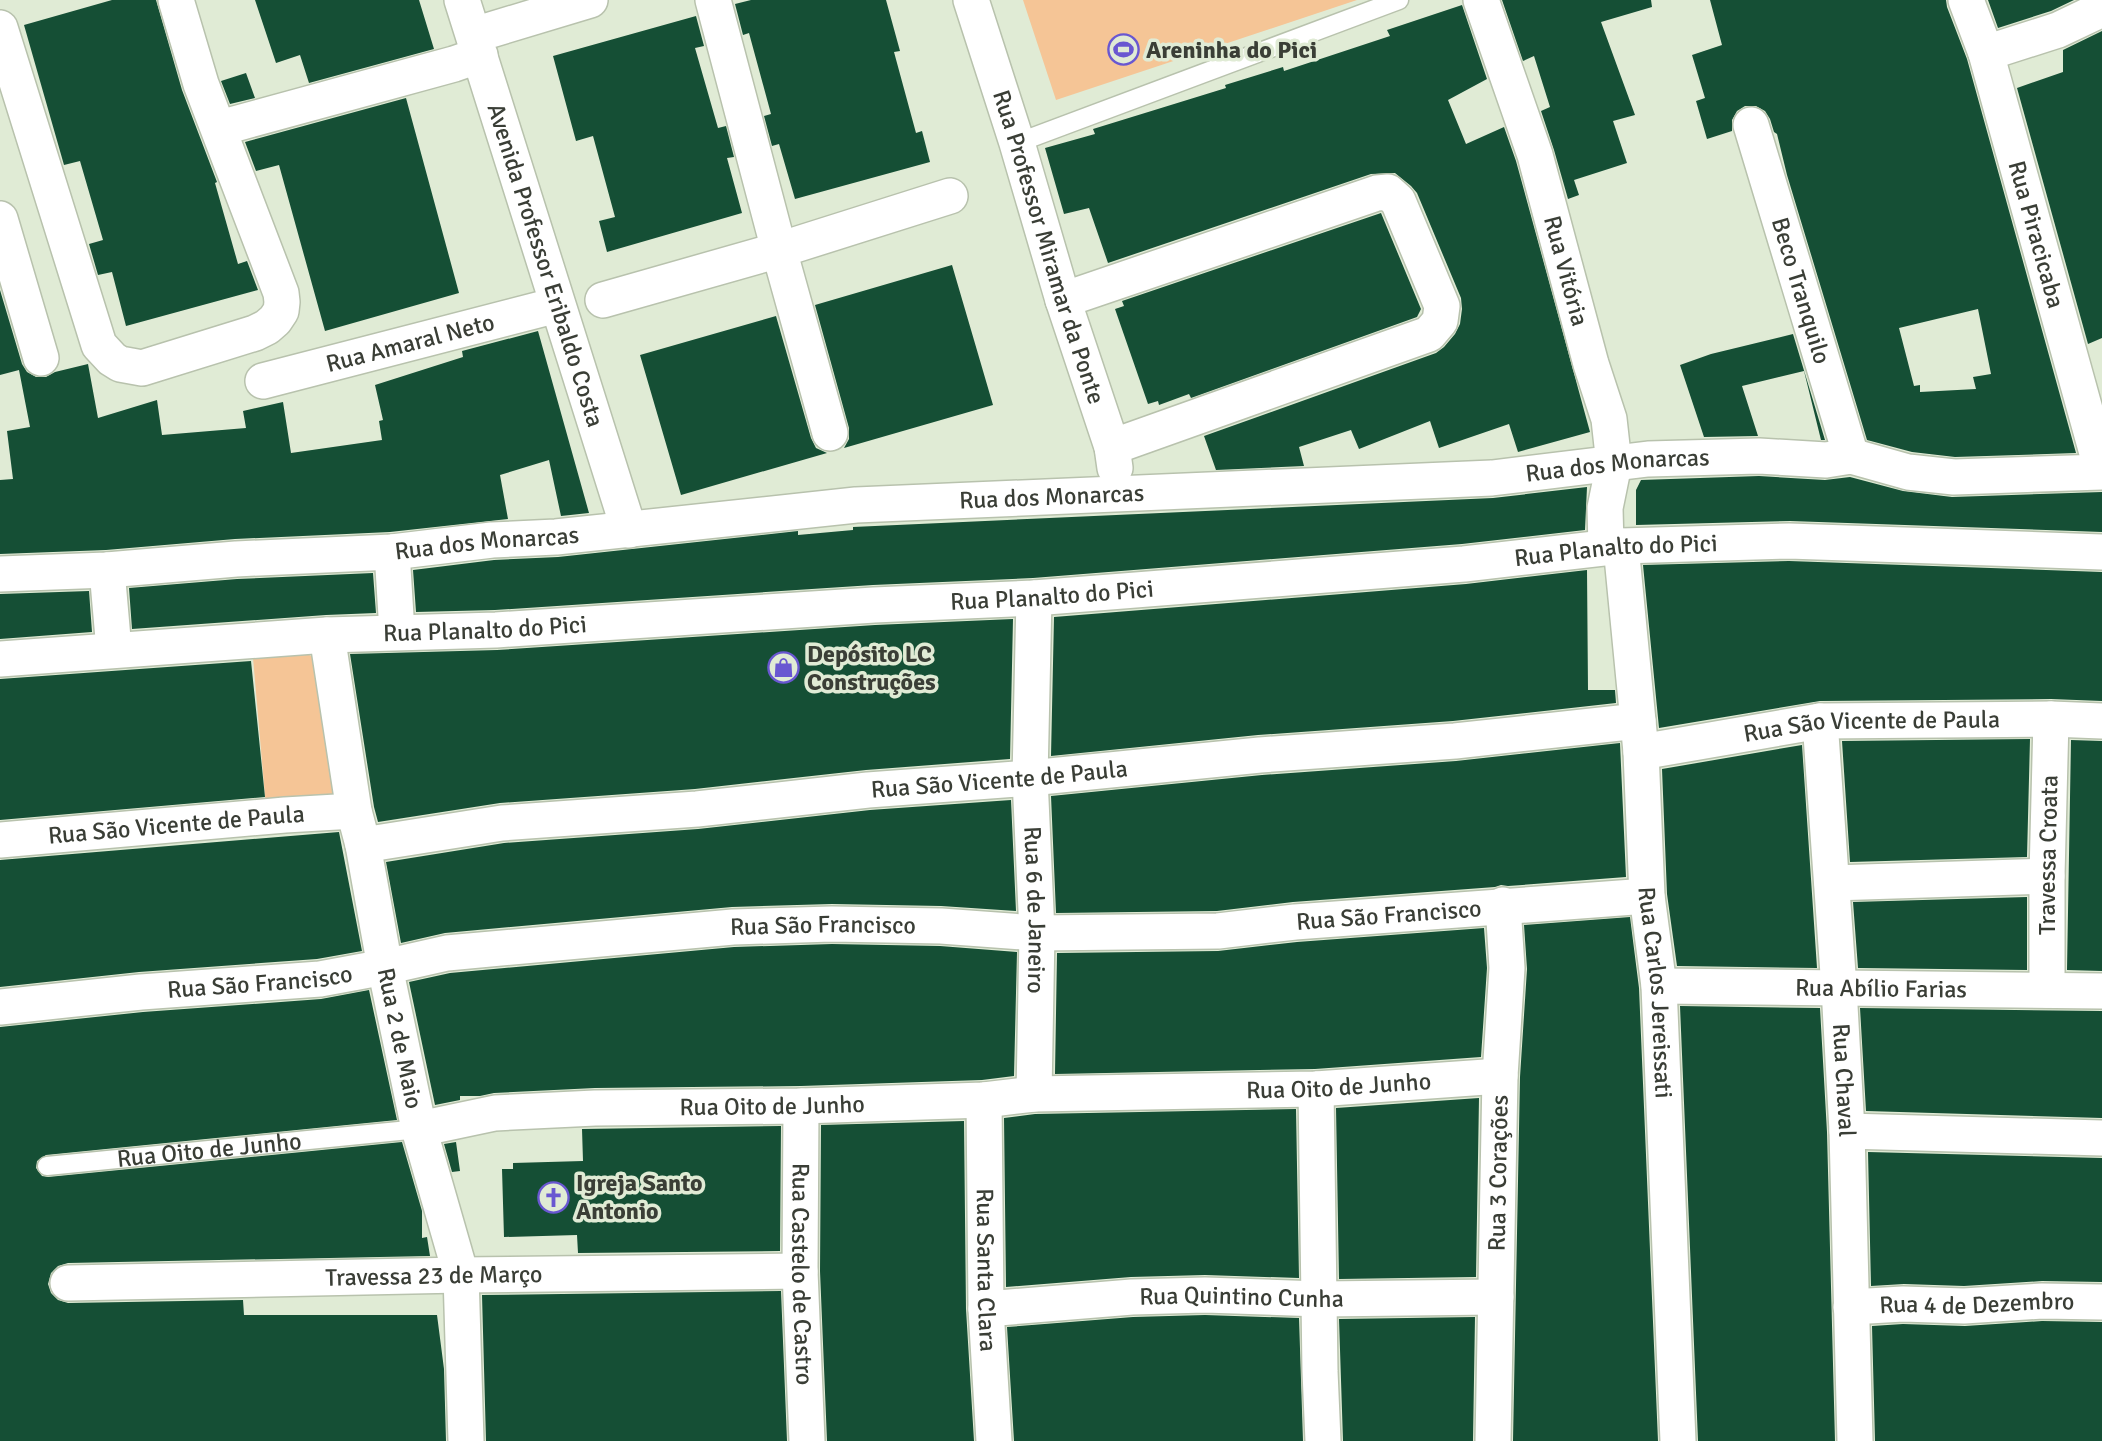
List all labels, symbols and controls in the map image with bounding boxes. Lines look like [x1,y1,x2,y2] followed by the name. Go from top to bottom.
[1106,33,1140,67] sports icon: Areninha do Pici
[1146,35,1317,65] place label: Areninha do Pici
[986,86,1112,408] street label: Rua Professor Miramar da Ponte
[480,100,611,431] street label: Avenida Professor Eribaldo Costa
[2002,157,2071,312] street label: Rua Piracicaba
[1537,212,1595,329] street label: Rua Vitória
[1765,214,1837,368] street label: Beco Tranquilo
[323,307,497,379] street label: Rua Amaral Neto
[1524,442,1710,489] street label: Rua dos Monarcas
[959,478,1145,516] street label: Rua dos Monarcas
[393,520,580,567] street label: Rua dos Monarcas
[1513,528,1718,573] street label: Rua Planalto do Pici
[950,574,1155,617] street label: Rua Planalto do Pici
[383,609,588,648] street label: Rua Planalto do Pici
[807,639,936,697] place label: Depósito LC Construções
[767,651,801,685] shop icon: Depósito LC Construções
[1741,704,2000,749] street label: Rua São Vicente de Paula
[870,753,1129,805] street label: Rua São Vicente de Paula
[2032,775,2065,935] street label: Travessa Croata
[47,799,305,851] street label: Rua São Vicente de Paula
[1017,825,1052,994] street label: Rua 6 de Janeiro
[1632,886,1679,1099] street label: Rua Carlos Jereissati
[1295,893,1483,937] street label: Rua São Francisco
[730,909,916,942] street label: Rua São Francisco
[166,958,355,1005] street label: Rua São Francisco
[371,965,429,1111] street label: Rua 2 de Maio
[1795,973,1967,1004] street label: Rua Abílio Farias
[1826,1022,1862,1137] street label: Rua Chaval
[1246,1066,1432,1105] street label: Rua Oito de Junho
[679,1089,865,1122] street label: Rua Oito de Junho
[1482,1095,1515,1252] street label: Rua 3 Corações
[116,1126,303,1174] street label: Rua Oito de Junho
[785,1163,820,1386] street label: Rua Castelo de Castro
[576,1168,703,1226] place label: Igreja Santo Antonio
[536,1180,570,1214] church icon: Igreja Santo Antonio
[970,1188,1004,1353] street label: Rua Santa Clara
[325,1259,543,1293] street label: Travessa 23 de Março
[1139,1280,1344,1314] street label: Rua Quintino Cunha
[1878,1286,2075,1321] street label: Rua 4 de Dezembro

